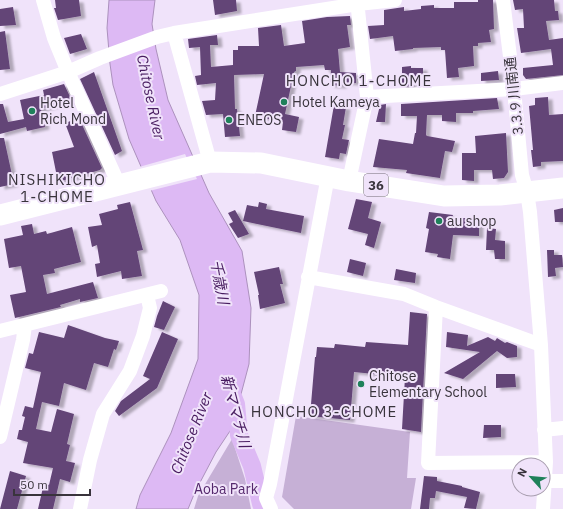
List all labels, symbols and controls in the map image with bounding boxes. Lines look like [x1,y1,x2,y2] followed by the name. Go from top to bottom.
[133,53,169,142] water label: Chitose River
[501,56,527,136] street label: 3.3.9 川南通
[286,71,432,90] district label: HONCHO 1-CHOME
[292,93,380,111] place label: Hotel Kameya
[40,94,106,128] place label: Hotel Rich Mond
[279,97,289,107] marker: Hotel Kameya
[27,106,37,116] marker: Hotel Rich Mond
[237,111,281,129] place label: ENEOS
[224,115,234,125] marker: ENEOS
[8,170,106,206] district label: NISHIKICHO 1-CHOME
[364,174,388,196] road number: 36
[447,212,496,230] place label: au shop
[434,216,444,226] marker: au shop
[207,258,234,308] water label: 千歳川
[369,367,487,401] place label: Chitose Elementary School
[217,372,255,452] water label: 新ママチ川
[356,379,366,389] marker: Chitose Elementary School
[166,389,216,477] water label: Chitose River
[251,402,397,421] district label: HONCHO 3-CHOME
[511,457,551,497] north arrow
[514,466,530,479] text: N
[14,471,90,497] scale bar
[20,477,48,492] text: 50 m
[194,480,259,498] park label: Aoba Park

